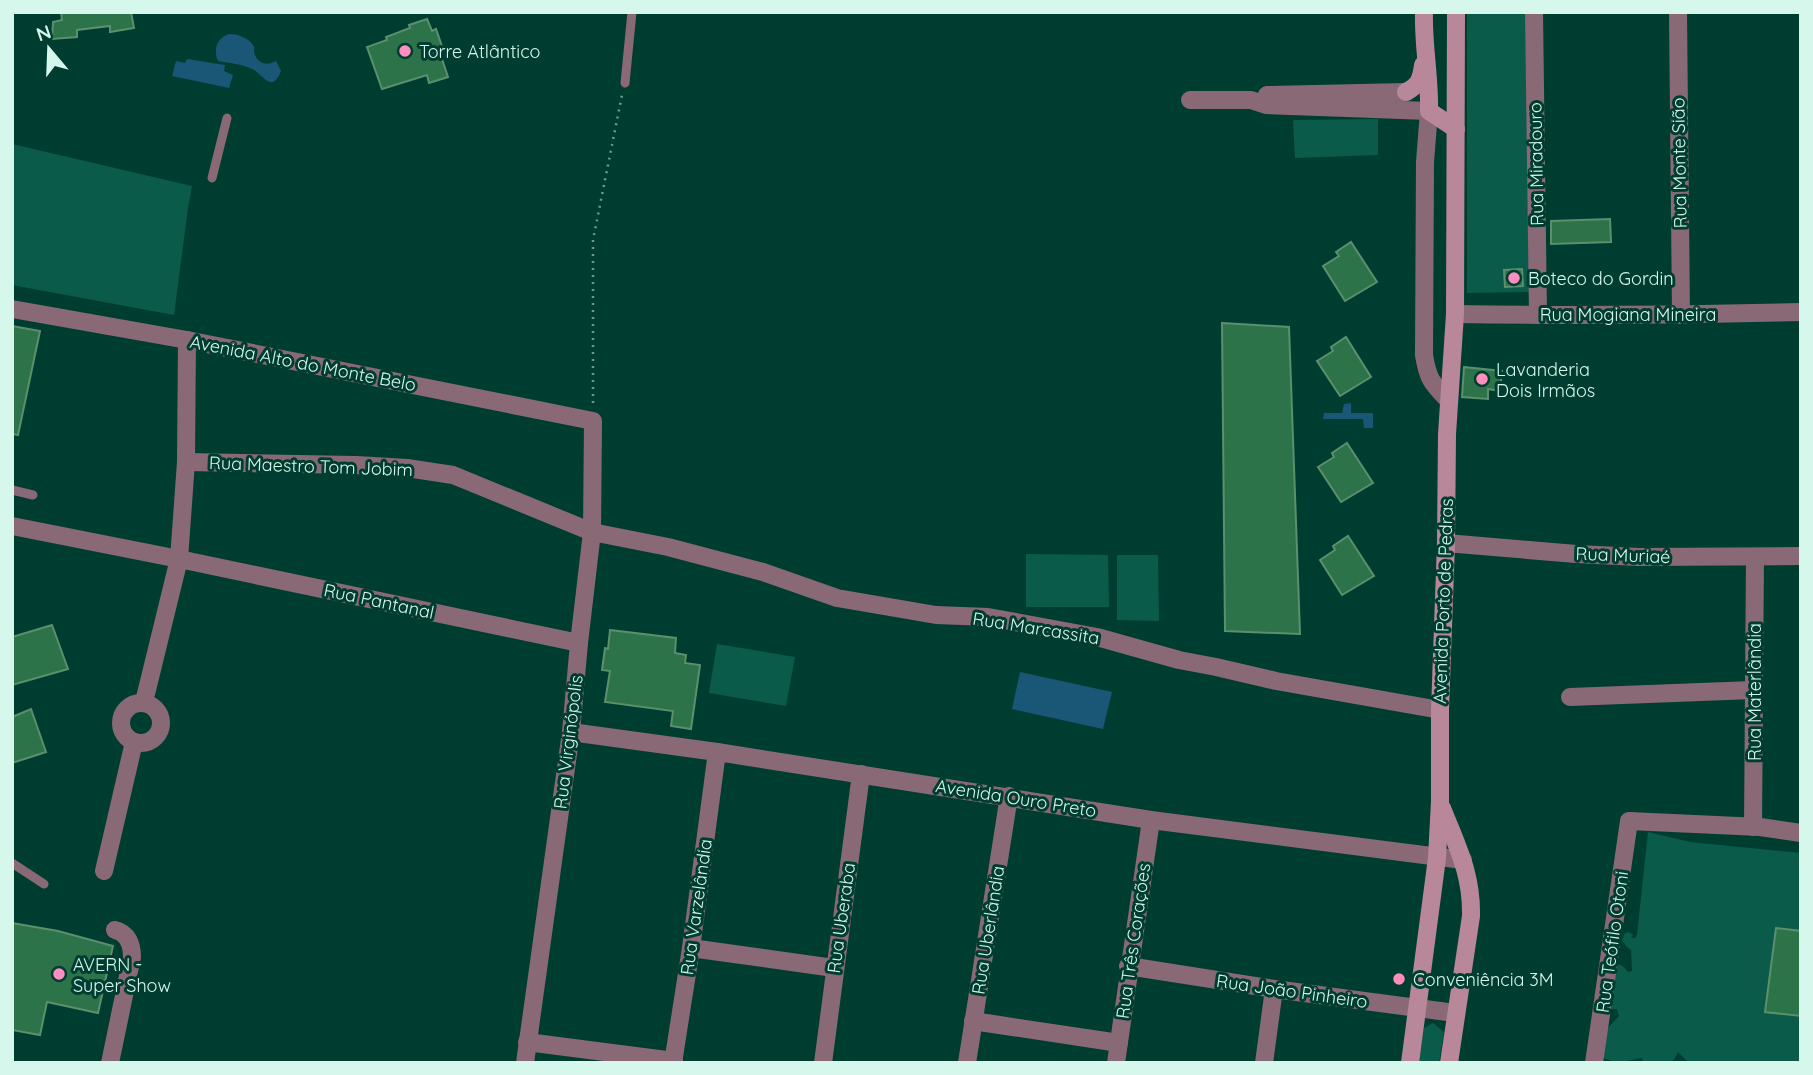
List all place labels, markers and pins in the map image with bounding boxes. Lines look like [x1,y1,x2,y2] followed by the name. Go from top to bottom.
[419,40,540,63] place label: Torre Atlântico
[397,43,413,59] marker: Torre Atlântico
[1528,267,1674,290] place label: Boteco do Gordin
[1506,270,1522,286] marker: Boteco do Gordin
[1496,358,1595,402] place label: Lavanderia Dois Irmãos
[1474,371,1490,387] marker: Lavanderia Dois Irmãos
[73,953,171,997] place label: AVERN - Super Show
[51,966,67,982] marker: AVERN - Super Show
[1413,968,1554,991] place label: Conveniência 3M
[1391,971,1407,987] marker: Conveniência 3M

